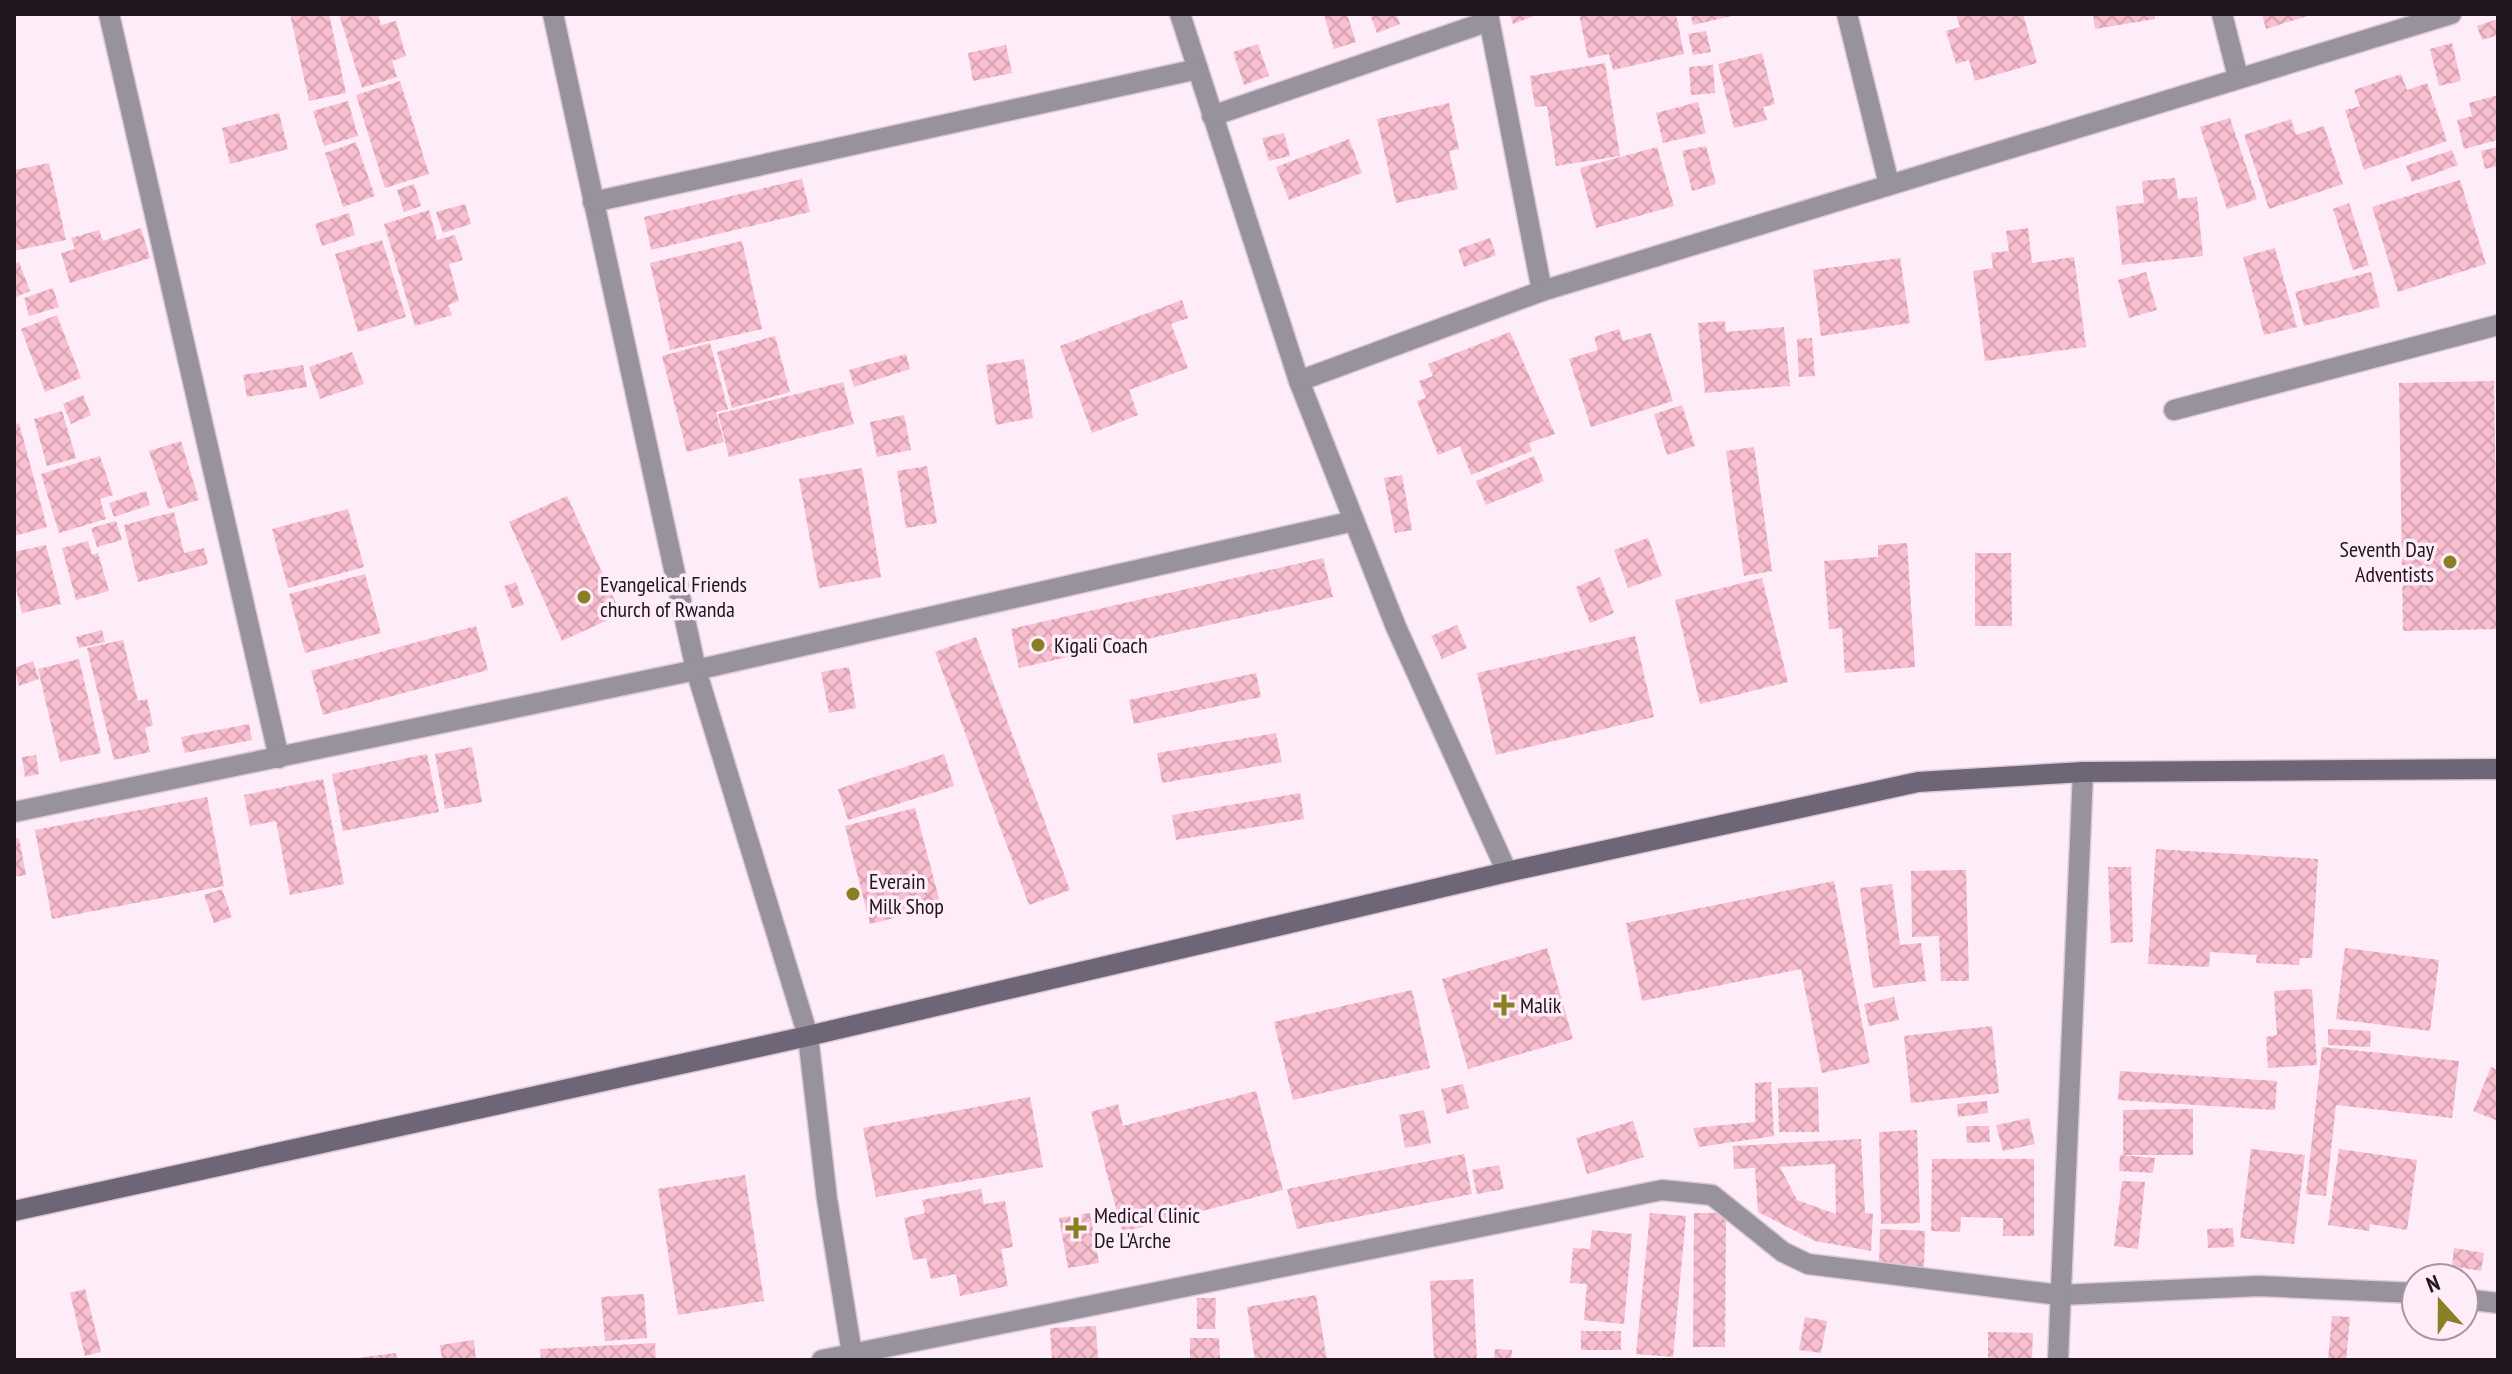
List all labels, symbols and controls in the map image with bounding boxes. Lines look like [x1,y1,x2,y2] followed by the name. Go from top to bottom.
[2340,535,2435,588] place label: Seventh Day Adventists
[2441,553,2459,571] marker: Seventh Day Adventists
[600,570,747,623] place label: Evangelical Friends church of Rwanda
[575,588,593,606] marker: Evangelical Friends church of Rwanda
[1054,631,1148,659] place label: Kigali Coach
[1029,636,1047,654] marker: Kigali Coach
[869,867,944,920] place label: Everain Milk Shop
[844,885,862,903] marker: Everain Milk Shop
[1520,991,1562,1019] place label: Malik
[1495,996,1513,1014] marker: Malik
[1094,1201,1200,1254] place label: Medical Clinic De L'Arche
[1065,1217,1087,1239] marker: Medical Clinic De L'Arche
[2400,1262,2480,1342] north arrow
[2422,1268,2443,1299] text: N

